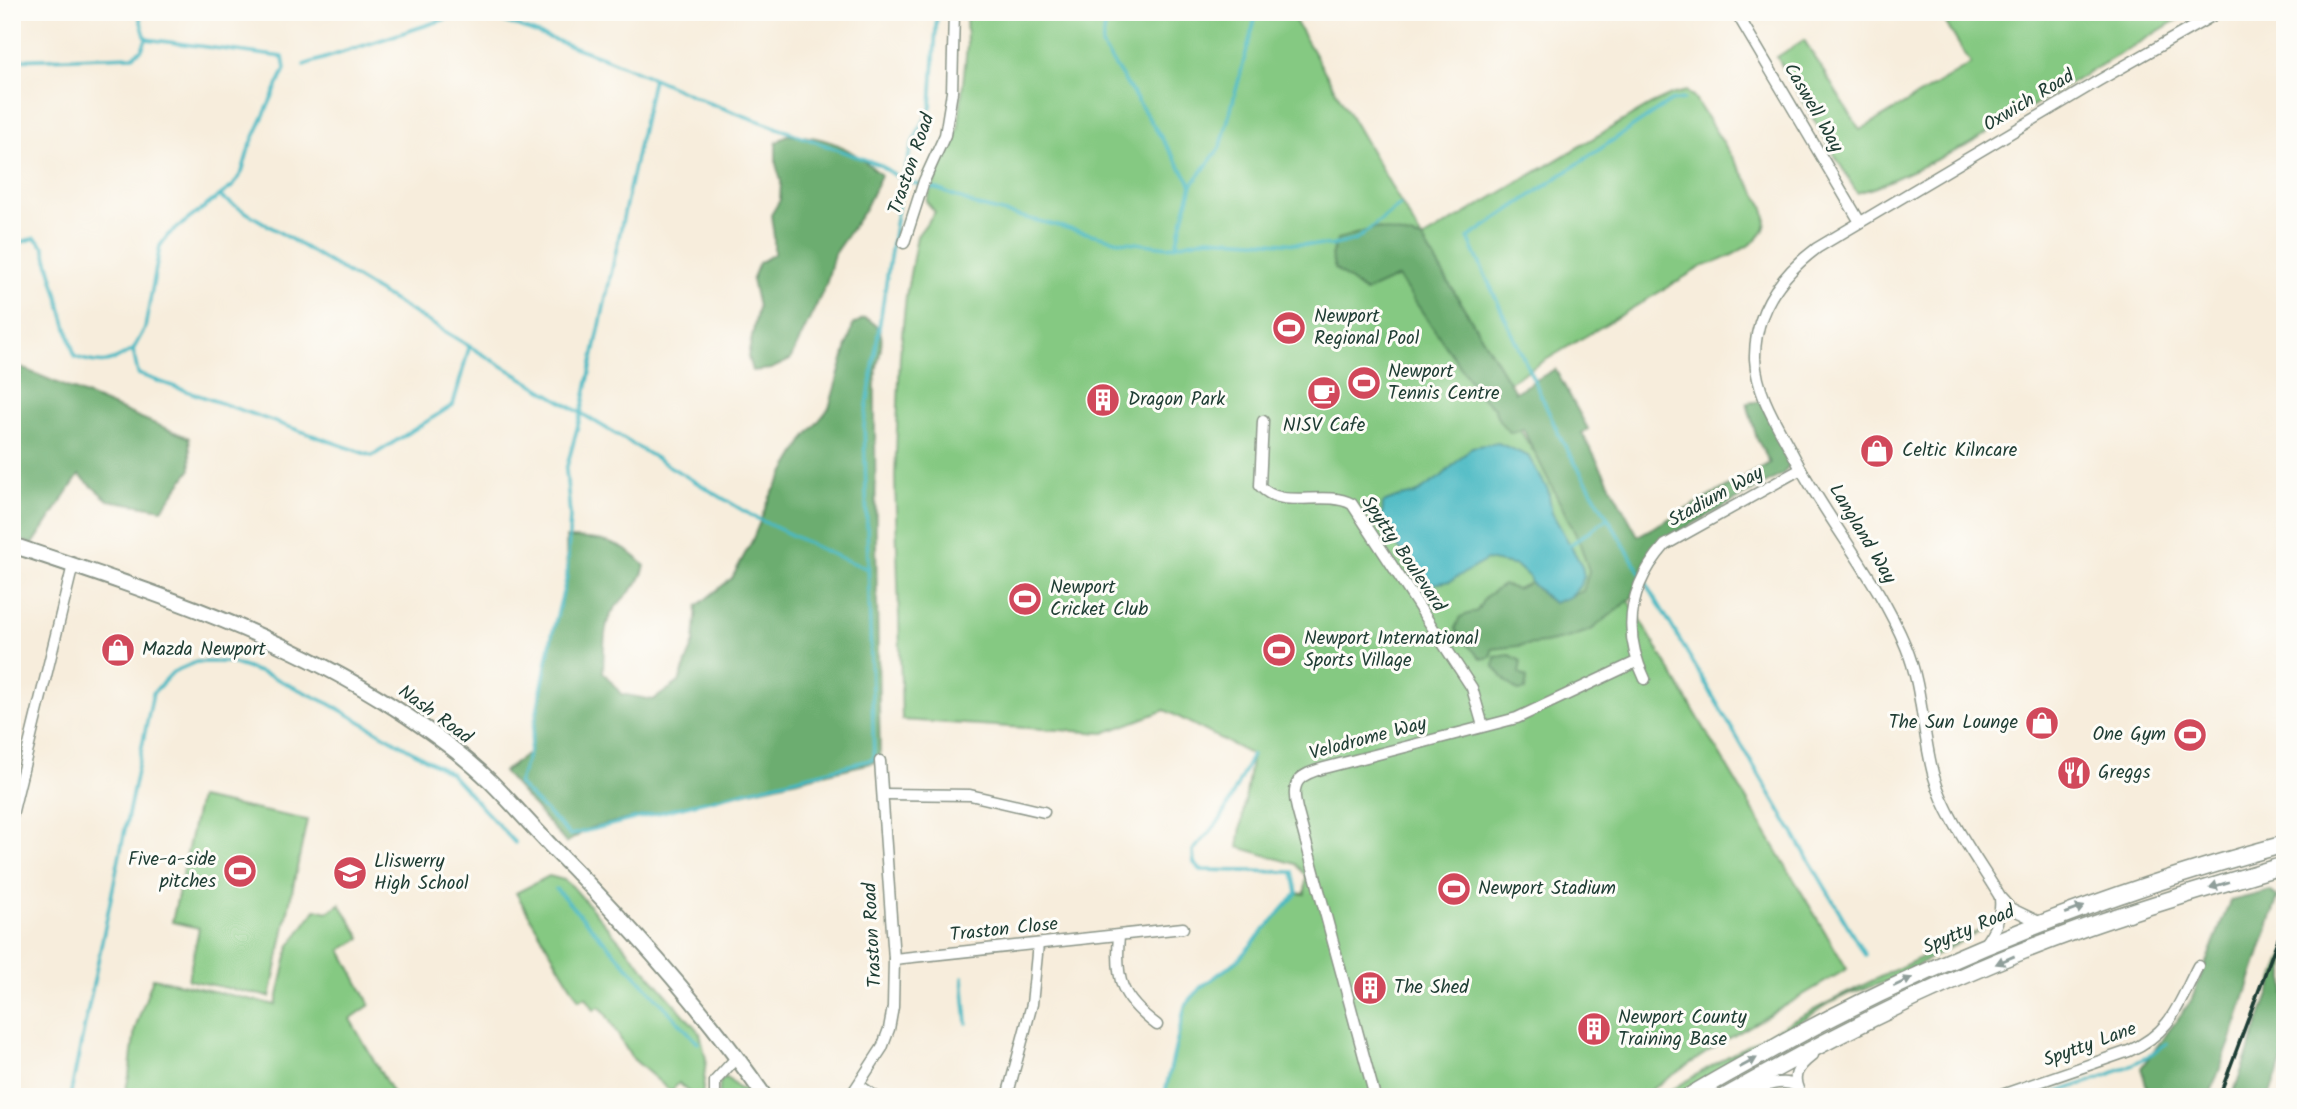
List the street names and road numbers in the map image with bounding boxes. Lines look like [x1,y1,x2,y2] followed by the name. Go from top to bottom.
[1775,57,1851,159] street label: Caswell Way
[1978,62,2081,140] street label: Oxwich Road
[881,109,943,219] street label: Traston Road
[1663,458,1770,536] street label: Stadium Way
[1820,478,1904,591] street label: Langland Way
[1353,490,1453,619] street label: Spytty Boulevard
[391,678,479,753] street label: Nash Road
[1306,709,1431,769] street label: Velodrome Way
[855,881,891,988] street label: Traston Road
[1918,897,2020,963] street label: Spytty Road
[949,909,1060,951] street label: Traston Close
[2039,1014,2141,1076] street label: Spytty Lane

